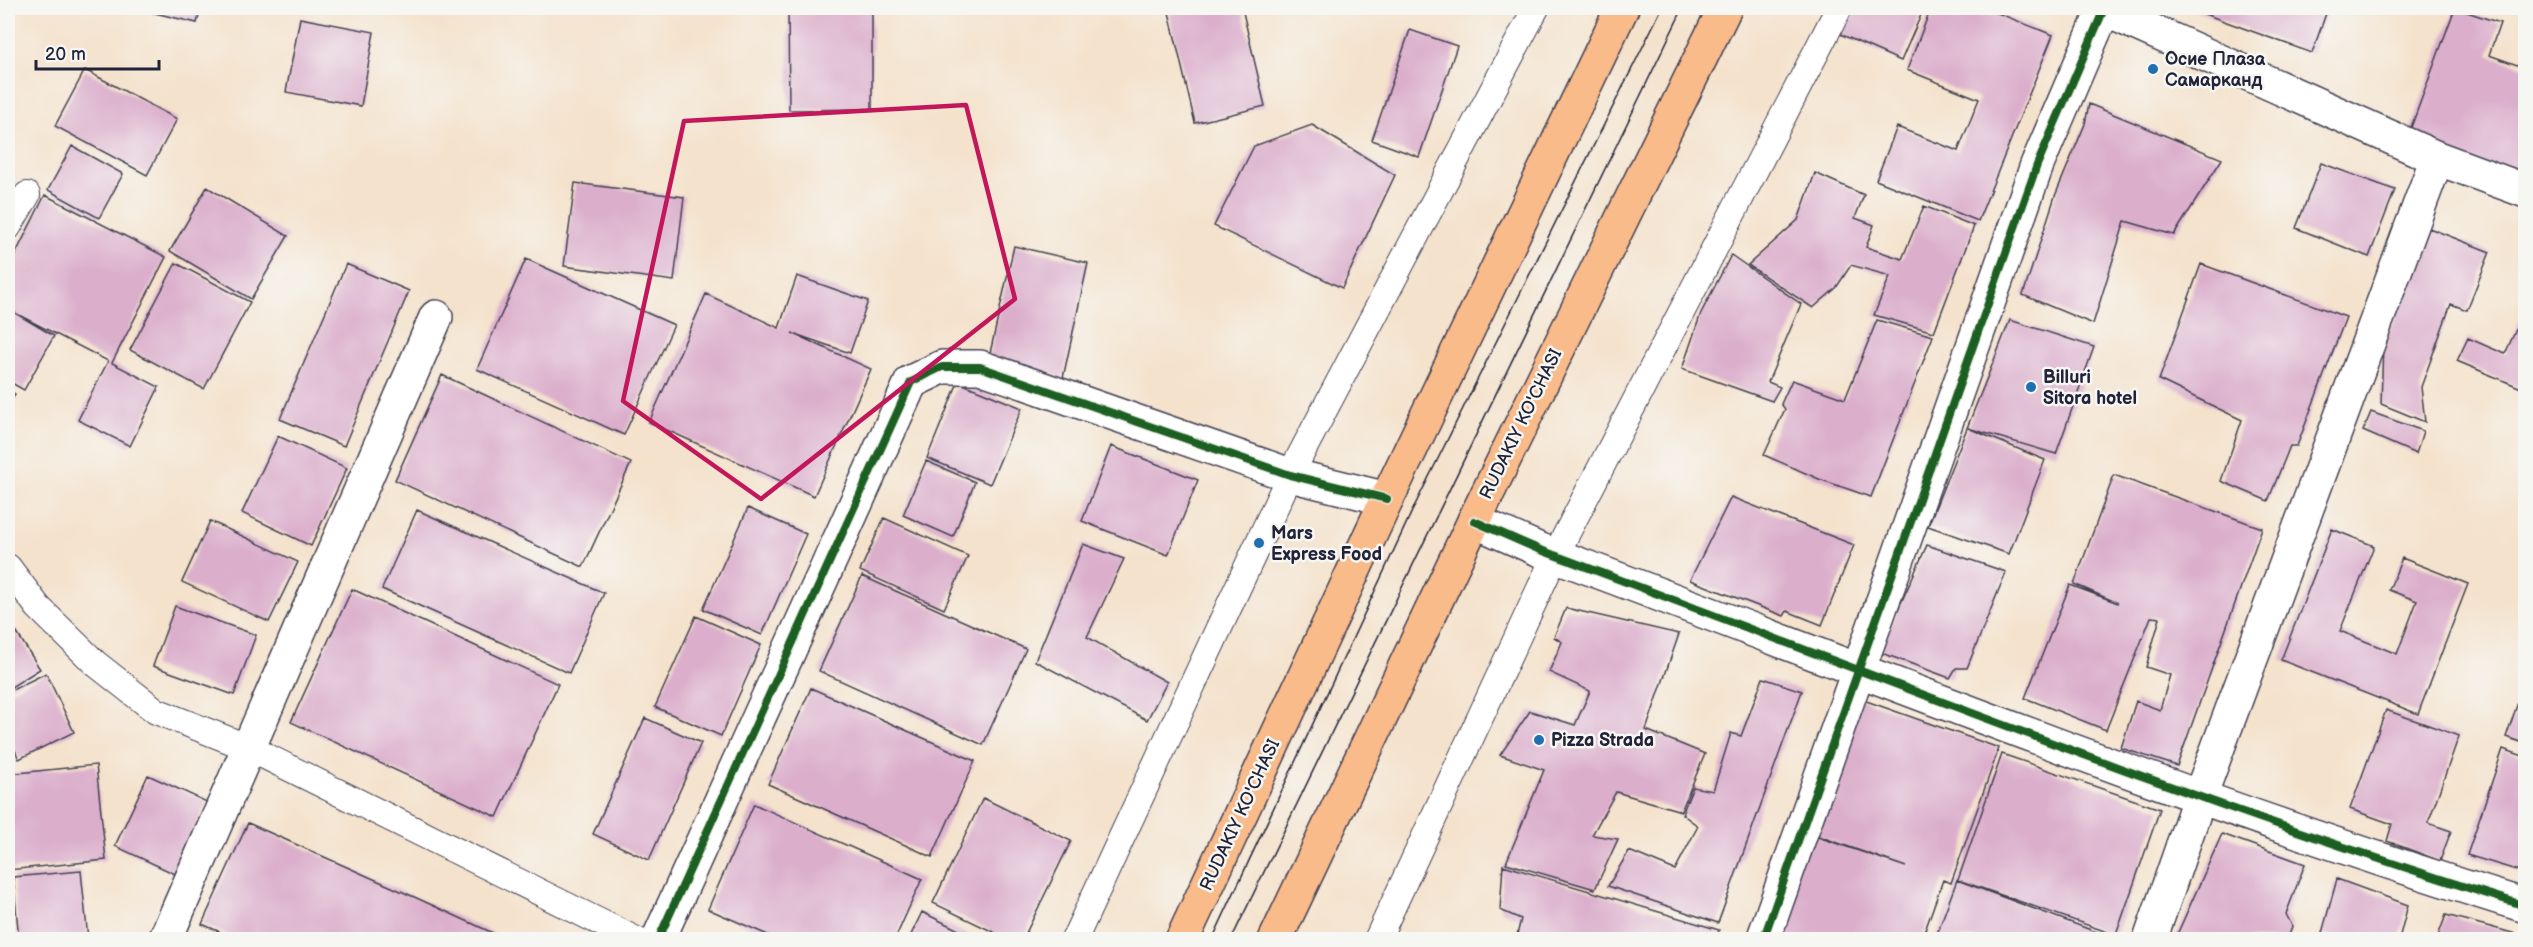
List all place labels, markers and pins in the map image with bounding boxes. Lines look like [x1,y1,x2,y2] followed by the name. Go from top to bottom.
[2165,49,2266,91] place label: Осие Плаза Самарканд
[2146,62,2160,76] marker: Осие Плаза Самарканд
[2043,367,2137,409] place label: Billuri Sitora hotel
[2024,380,2038,394] marker: Billuri Sitora hotel
[1271,523,1382,565] place label: Mars Express Food
[1252,536,1266,550] marker: Mars Express Food
[1551,730,1654,751] place label: Pizza Strada
[1532,733,1546,747] marker: Pizza Strada

